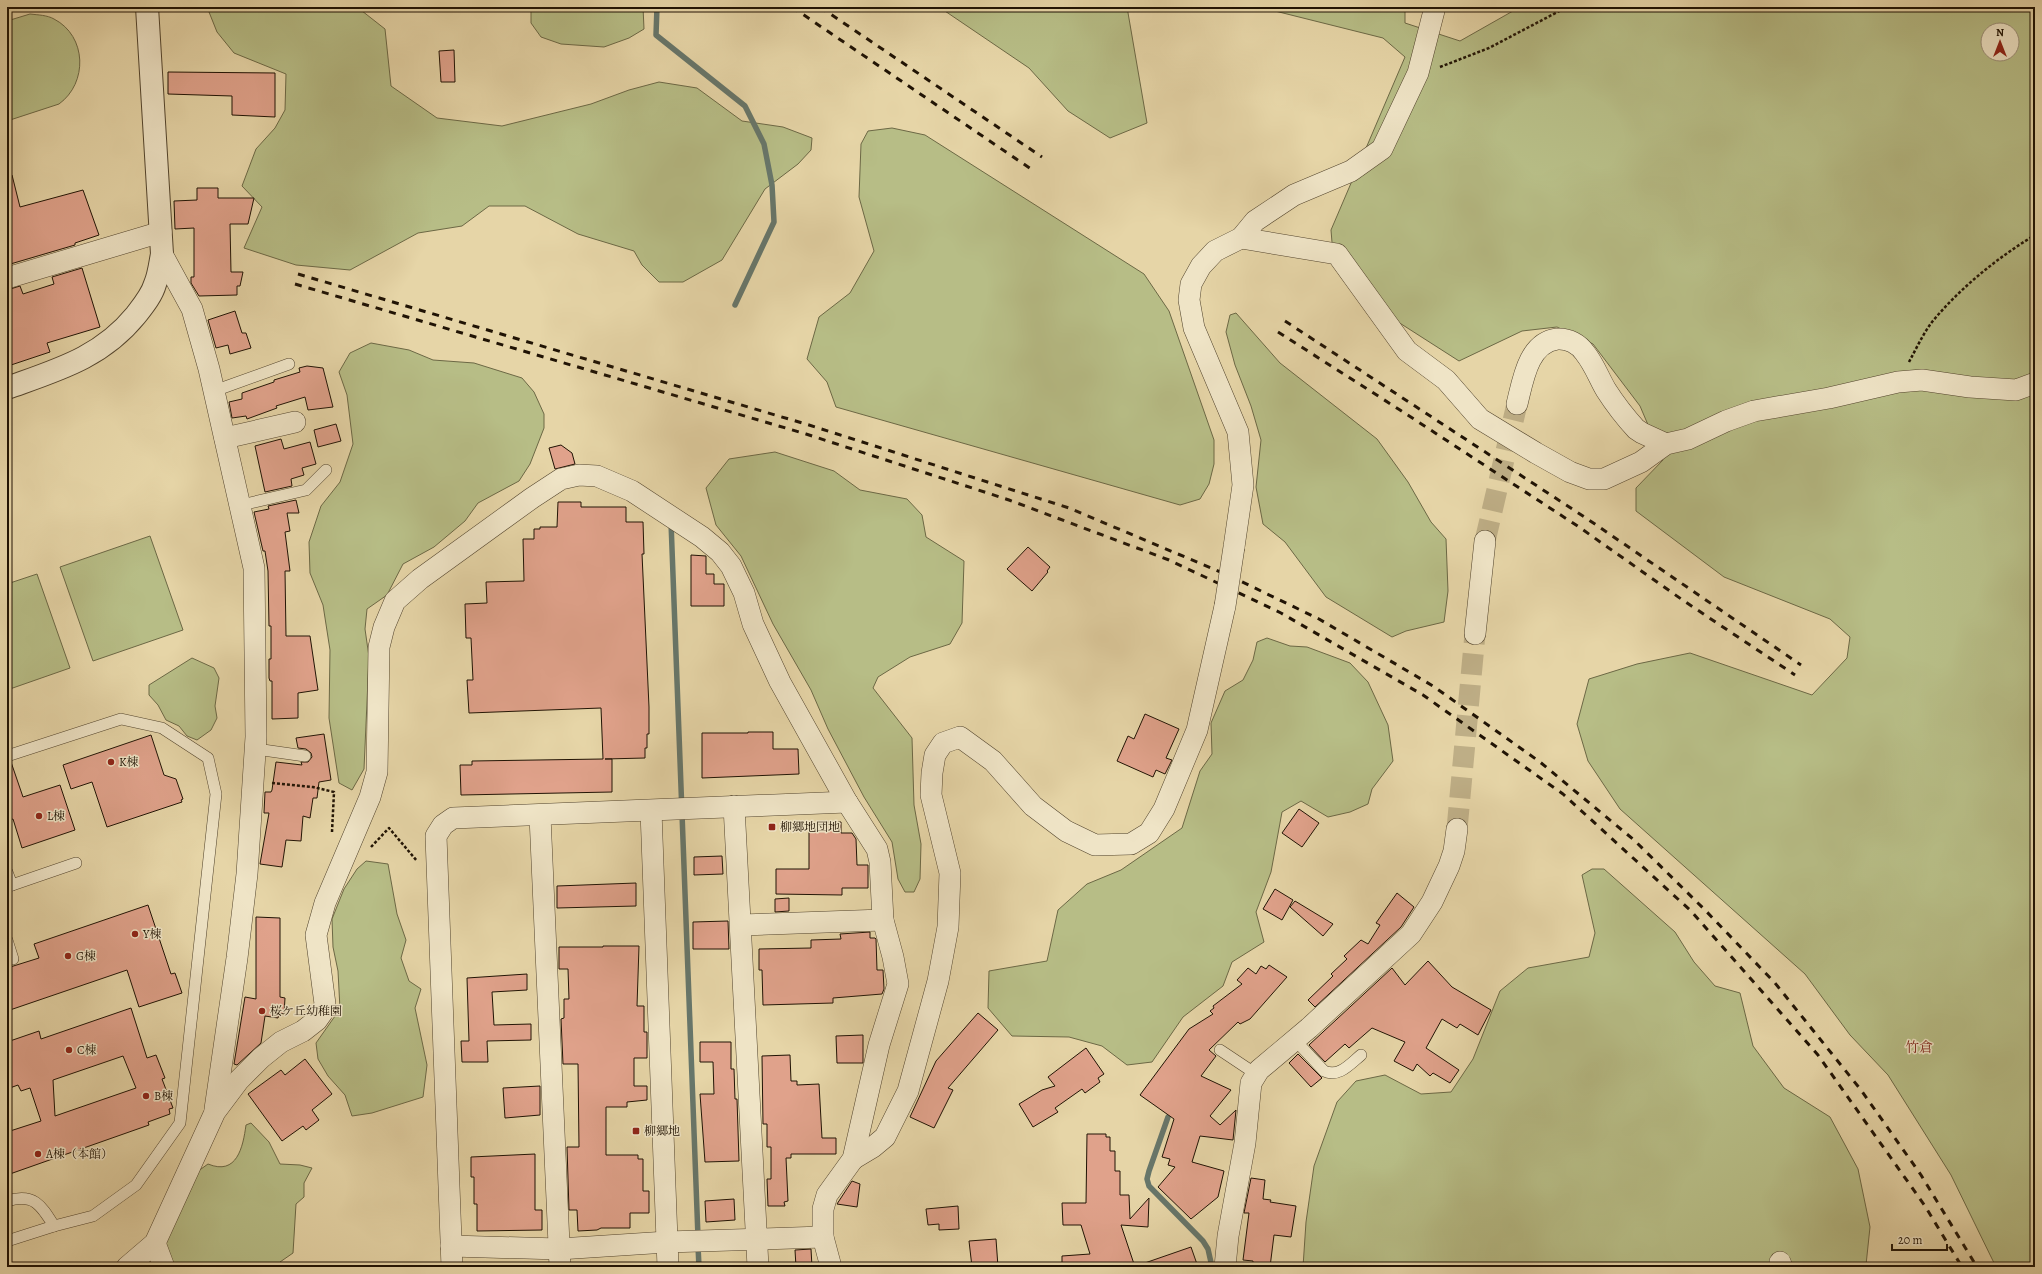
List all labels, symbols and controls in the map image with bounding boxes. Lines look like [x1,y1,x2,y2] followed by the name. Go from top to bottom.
[1980,22,2020,62] north arrow
[1996,25,2004,40] text: N
[119,754,139,770] place label: K棟
[106,757,116,767] marker: K棟
[47,808,65,824] place label: L棟
[34,811,44,821] marker: L棟
[780,819,840,835] place label: 柳郷地団地
[767,822,777,832] marker: 柳郷地団地
[142,926,161,942] place label: Y棟
[130,929,140,939] marker: Y棟
[76,948,96,964] place label: G棟
[63,951,73,961] marker: G棟
[270,1003,342,1019] place label: 桜ケ丘幼稚園
[257,1006,267,1016] marker: 桜ケ丘幼稚園
[1905,1038,1933,1057] district label: 竹倉
[77,1042,97,1058] place label: C棟
[64,1045,74,1055] marker: C棟
[154,1088,173,1104] place label: B棟
[141,1091,151,1101] marker: B棟
[644,1123,680,1139] place label: 柳郷地
[631,1126,641,1136] marker: 柳郷地
[45,1146,113,1162] place label: A棟（本館）
[33,1149,43,1159] marker: A棟（本館）
[1892,1226,1947,1252] scale bar
[1898,1232,1922,1248] text: 20 m

